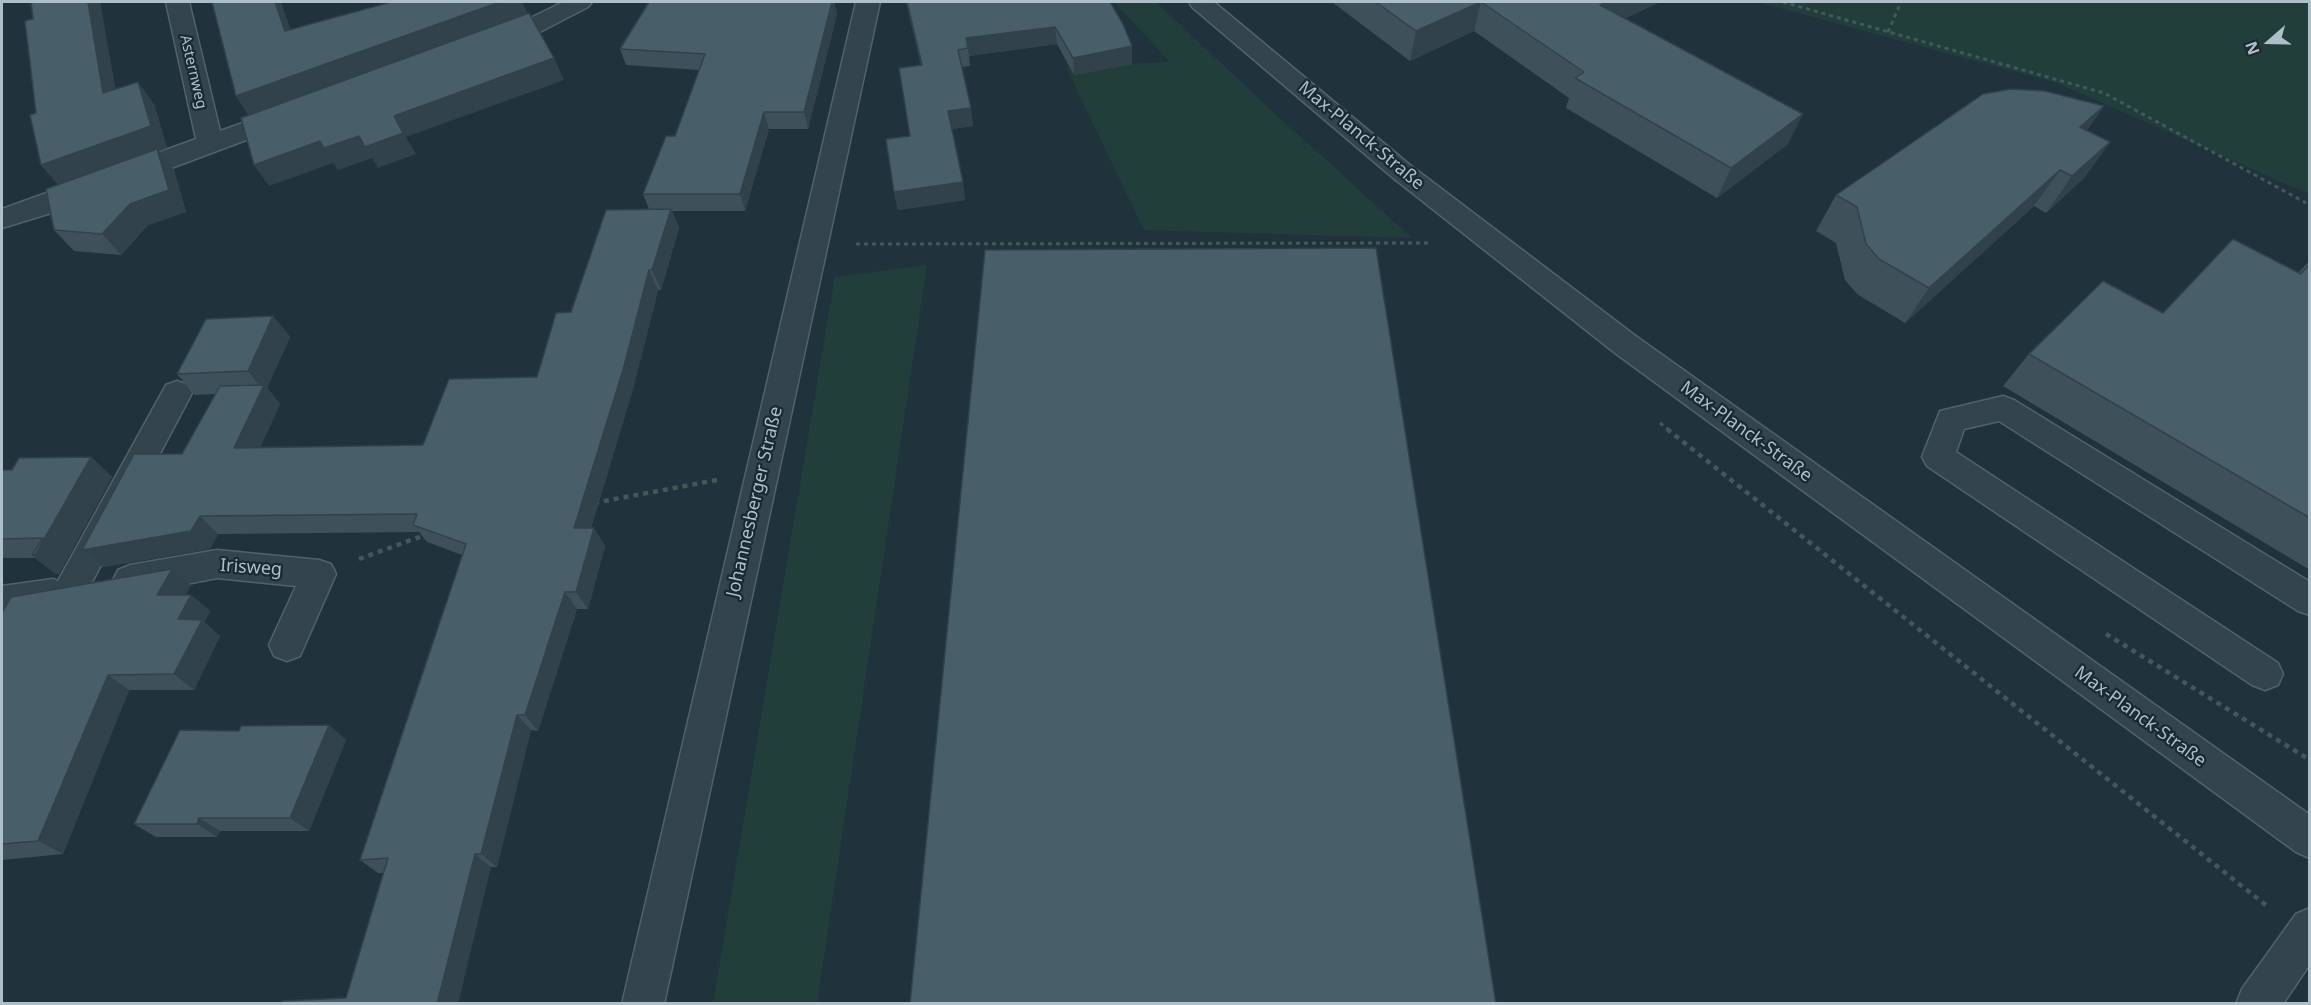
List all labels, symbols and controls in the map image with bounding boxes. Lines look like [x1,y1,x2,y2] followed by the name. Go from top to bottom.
[2239,12,2299,72] north arrow
[176,33,210,111] street label: Asternweg
[2240,38,2265,58] text: N
[1294,77,1428,195] street label: Max-Planck-Straße
[1676,377,1816,487] street label: Max-Planck-Straße
[723,405,787,599] street label: Johannesberger Straße
[219,555,283,581] street label: Irisweg
[2070,662,2210,772] street label: Max-Planck-Straße

